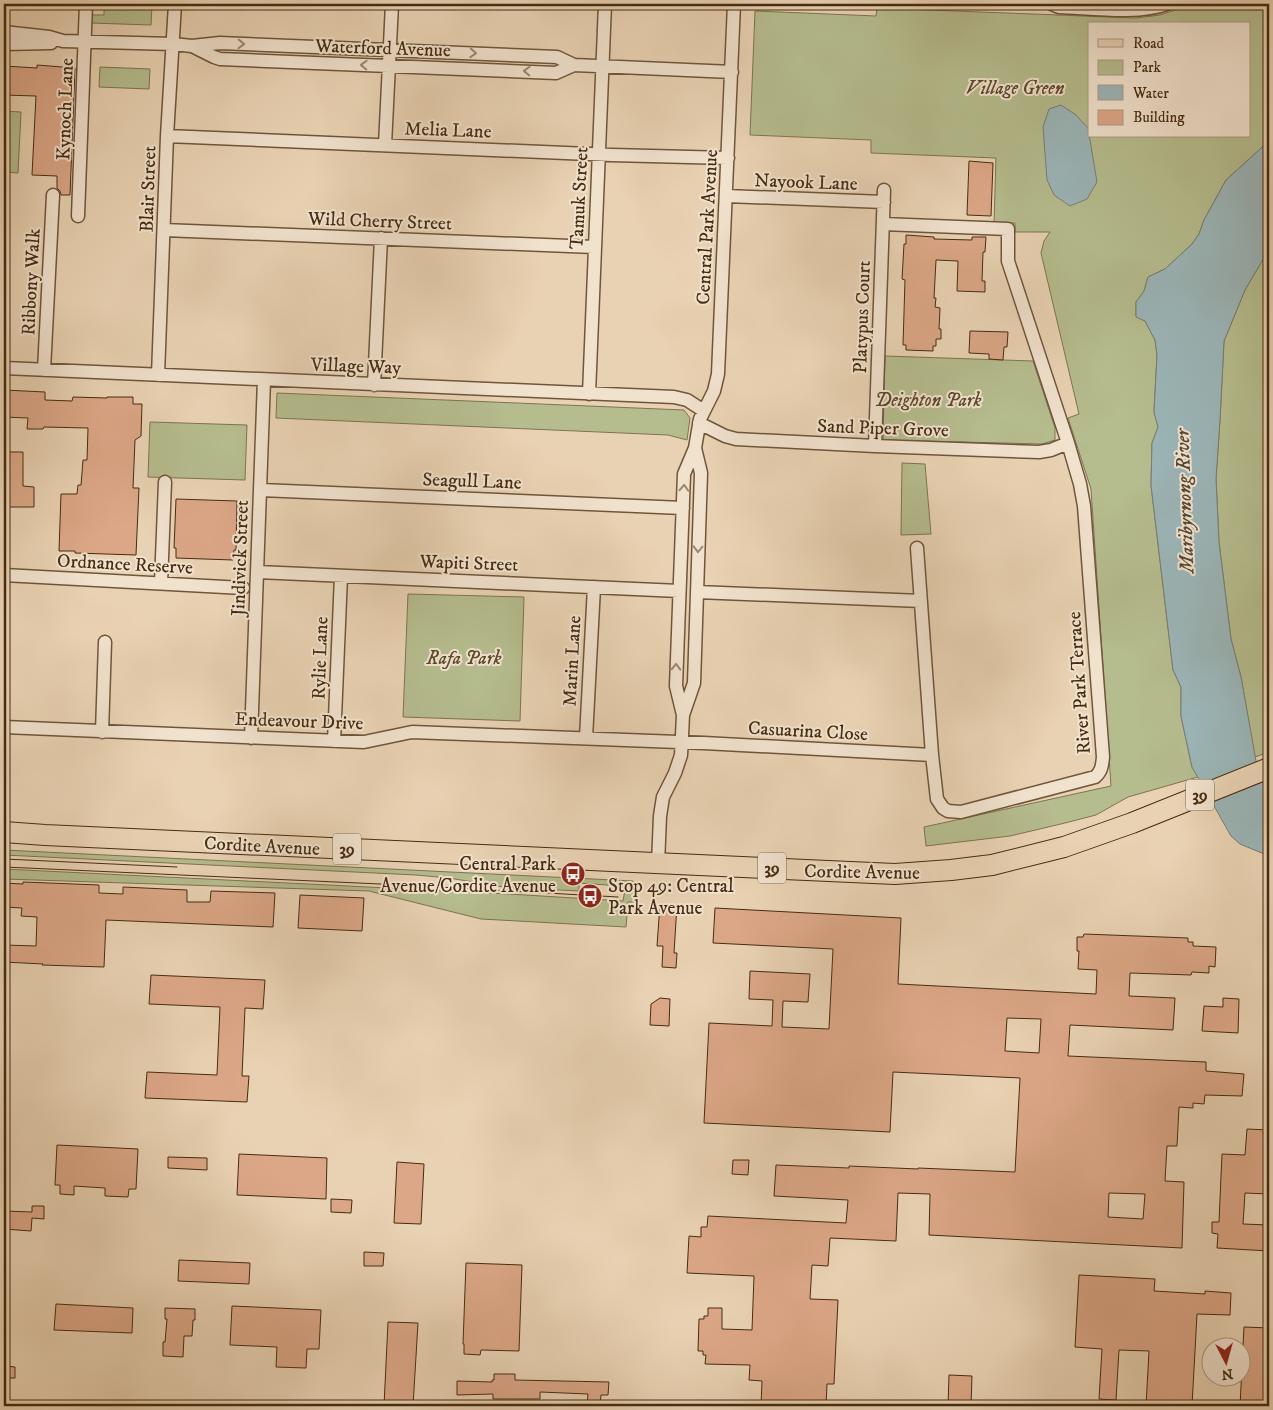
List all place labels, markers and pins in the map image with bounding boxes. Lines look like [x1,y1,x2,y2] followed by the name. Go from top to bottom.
[380,853,557,898] place label: Central Park Avenue/Cordite Avenue
[560,861,586,887] bus stop icon: Central Park Avenue/Cordite Avenue
[608,875,734,920] place label: Stop 49: Central Park Avenue
[577,883,603,909] bus stop icon: Stop 49: Central Park Avenue

